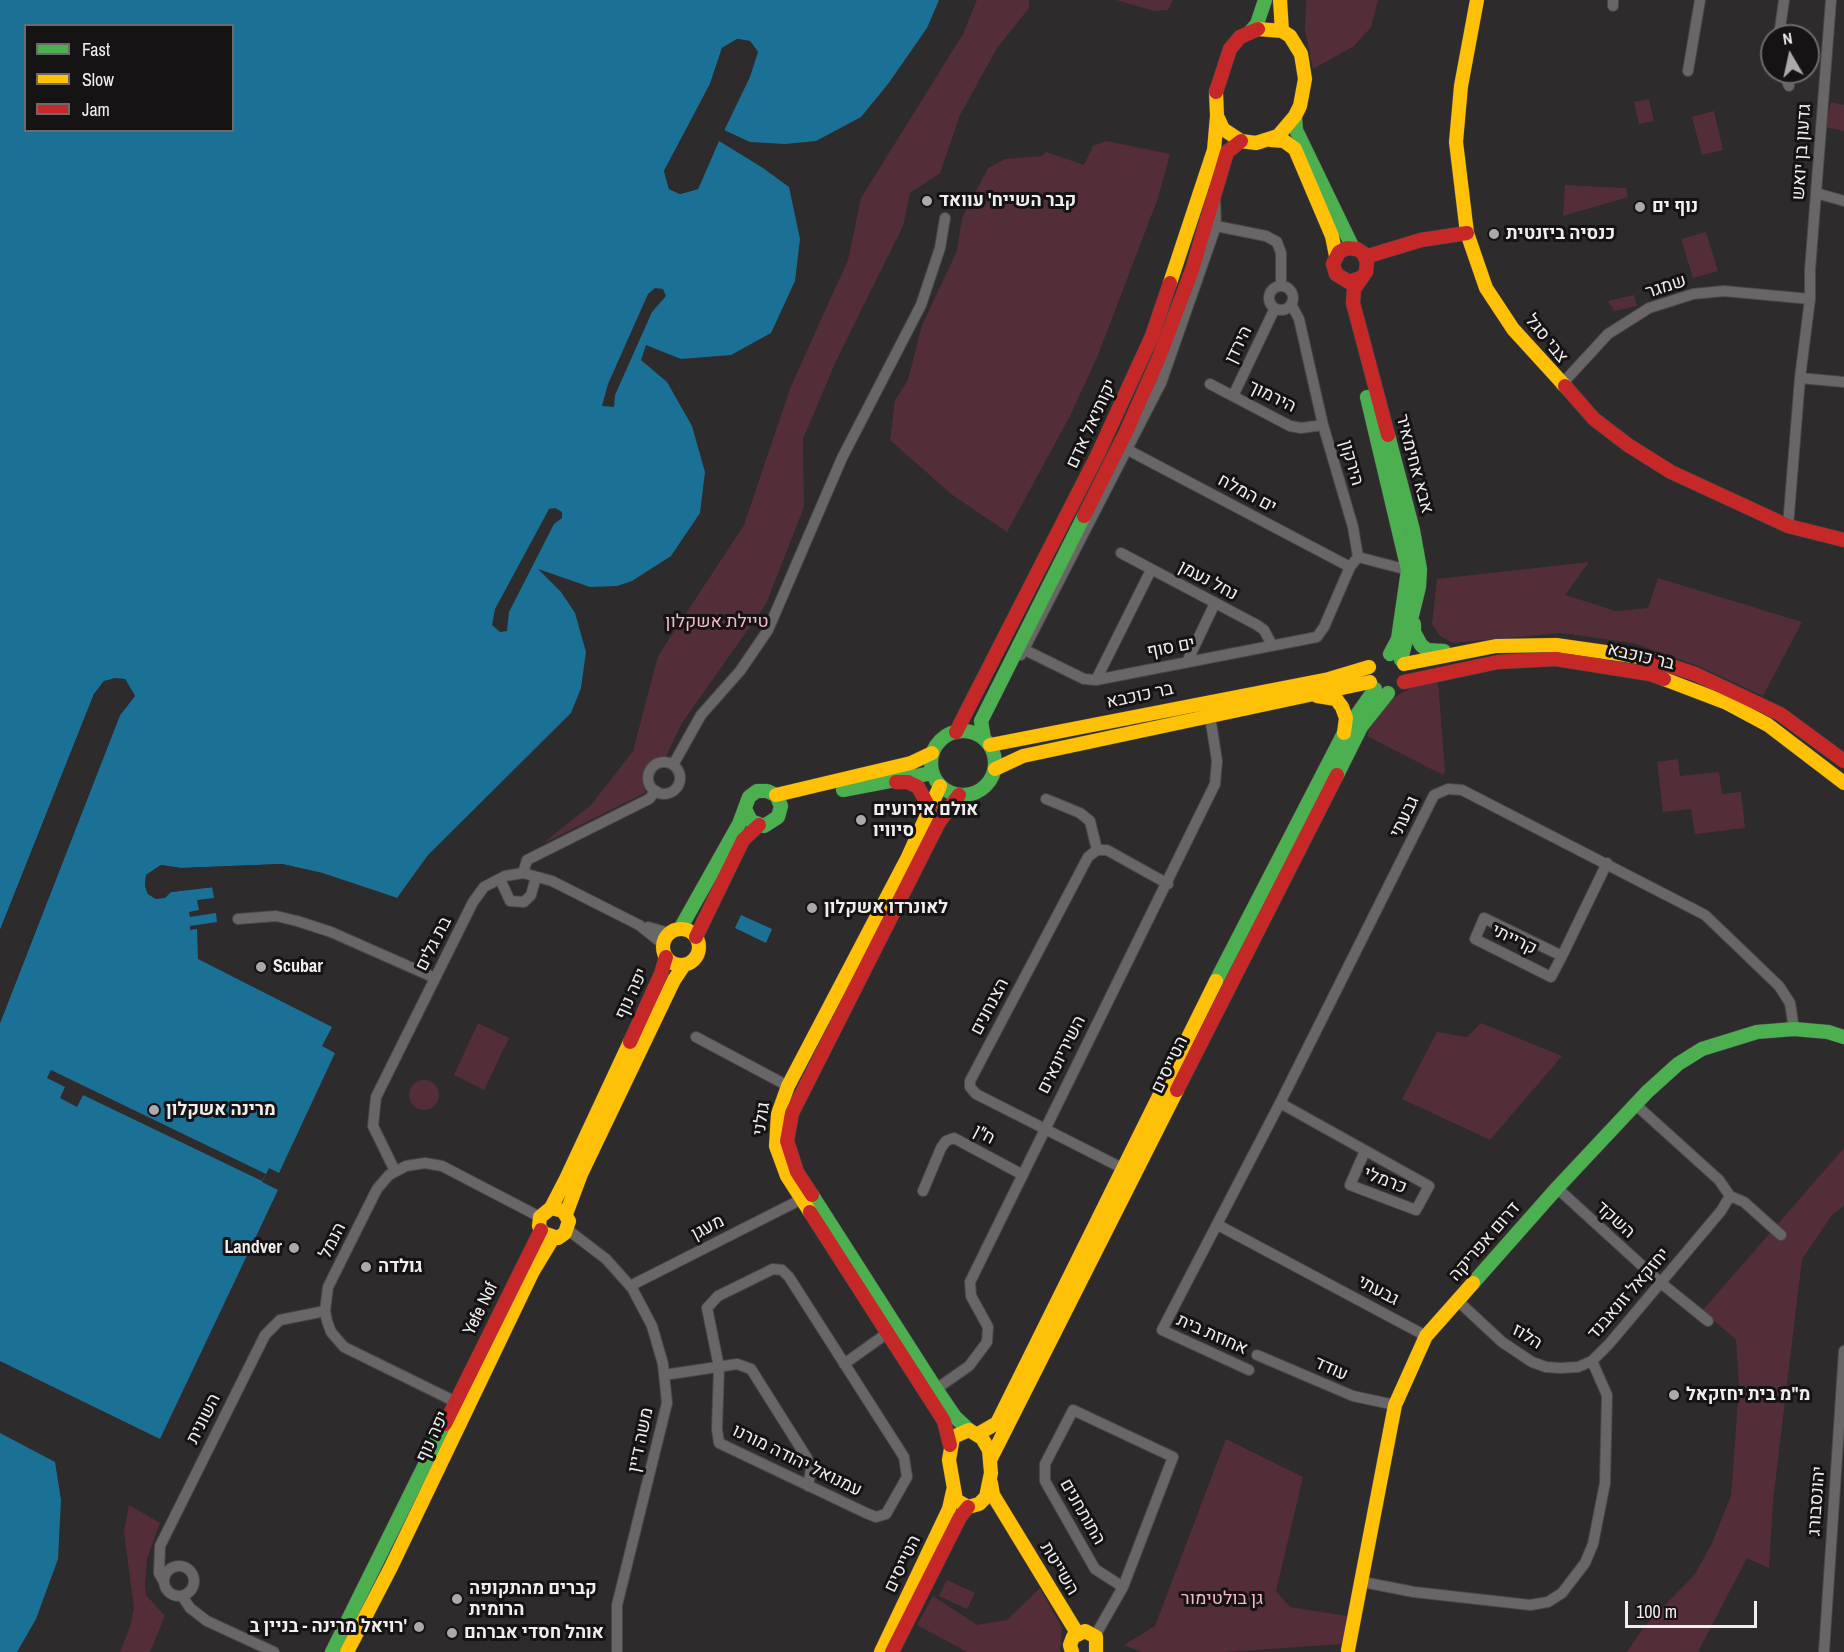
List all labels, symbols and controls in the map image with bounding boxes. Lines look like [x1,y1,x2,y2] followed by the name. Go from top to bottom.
[24,24,234,132] legend
[1760,24,1820,84] north arrow
[1781,27,1794,50] text: N
[82,37,110,62] text: Fast
[82,67,114,92] text: Slow
[82,97,110,122] text: Jam
[1788,103,1816,201] street label: גדעון בן יואש
[939,190,1076,212] place label: קבר השייח' עוואד
[920,194,934,208] marker: קבר השייח' עוואד
[1652,196,1698,218] place label: נוף ים
[1633,200,1647,214] marker: נוף ים
[1506,223,1615,245] place label: כנסיה ביזנטית
[1487,227,1501,241] marker: כנסיה ביזנטית
[1643,270,1689,304] street label: שמגר
[1520,310,1572,368] street label: צבי סגל
[1221,323,1257,367] street label: הירדן
[1062,376,1122,472] street label: יקותיאל אדם
[1245,376,1299,418] street label: הירמוך
[1390,412,1438,516] street label: אבא אחימאיר
[1334,438,1368,488] street label: הירקון
[1214,470,1280,518] street label: ים המלח
[1175,556,1241,606] street label: נחל נעמן
[665,611,769,633] park label: טיילת אשקלון
[1145,633,1197,663] street label: ים סוף
[1605,639,1677,675] street label: בר כוכבא
[1104,678,1176,714] street label: בר כוכבא
[1386,793,1424,841] street label: גבעתי
[873,799,978,842] place label: אולם אירועים סיוויו
[854,813,868,827] marker: אולם אירועים סיוויו
[824,897,948,919] place label: לאונרדו אשקלון
[805,901,819,915] marker: לאונרדו אשקלון
[411,913,457,975] street label: בת גלים
[1488,920,1540,960] street label: קרייתי
[273,956,323,978] place label: Scubar
[254,960,268,974] marker: Scubar
[611,965,653,1023] street label: יפה נוף
[966,975,1014,1039] street label: הצנחנים
[1033,1012,1091,1098] street label: השיריונאים
[1147,1033,1193,1097] street label: הטייסים
[166,1099,276,1121] place label: מרינה אשקלון
[749,1101,775,1137] street label: גולני
[147,1103,161,1117] marker: מרינה אשקלון
[970,1120,998,1150] street label: ח"ן
[1360,1163,1410,1199] street label: כרמלי
[1591,1197,1639,1243] street label: השקד
[1445,1198,1525,1286] street label: דרום אפריקה
[688,1211,728,1245] street label: מעגן
[315,1219,351,1263] street label: הנמל
[225,1237,282,1259] place label: Landver
[287,1241,301,1255] marker: Landver
[1583,1244,1675,1344] street label: יחזקאל זונאבנד
[378,1256,423,1278] place label: גולדה
[359,1260,373,1274] marker: גולדה
[1354,1271,1402,1311] street label: גבעתי
[459,1279,503,1339] street label: Yefe Nof
[1173,1310,1251,1360] street label: אחוזת בית
[1508,1319,1546,1355] street label: הלוז
[1311,1352,1351,1386] street label: עודד
[1686,1384,1810,1406] place label: מ"מ בית יחזקאל
[1667,1388,1681,1402] marker: מ"מ בית יחזקאל
[182,1390,226,1448] street label: השונית
[624,1406,658,1474] street label: משה דיין
[412,1408,454,1466] street label: יפה נוף
[729,1420,865,1502] street label: עמנואל יהודה מורנו
[1804,1465,1830,1537] street label: יהונסבורג
[1054,1475,1110,1549] street label: התותחנים
[880,1532,926,1596] street label: הטייסים
[1035,1539,1083,1599] street label: השייטת
[469,1578,597,1620] place label: קברים מהתקופה הרומית
[1181,1588,1263,1610] park label: גן בולטימור
[1628,1589,1760,1627] scale bar
[450,1592,464,1606] marker: קברים מהתקופה הרומית
[1636,1599,1677,1624] text: 100 m
[250,1616,407,1638] place label: רויאל מרינה - בניין ב'
[412,1620,426,1634] marker: רויאל מרינה - בניין ב'
[464,1622,604,1644] place label: אוהל חסדי אברהם
[445,1626,459,1640] marker: אוהל חסדי אברהם

